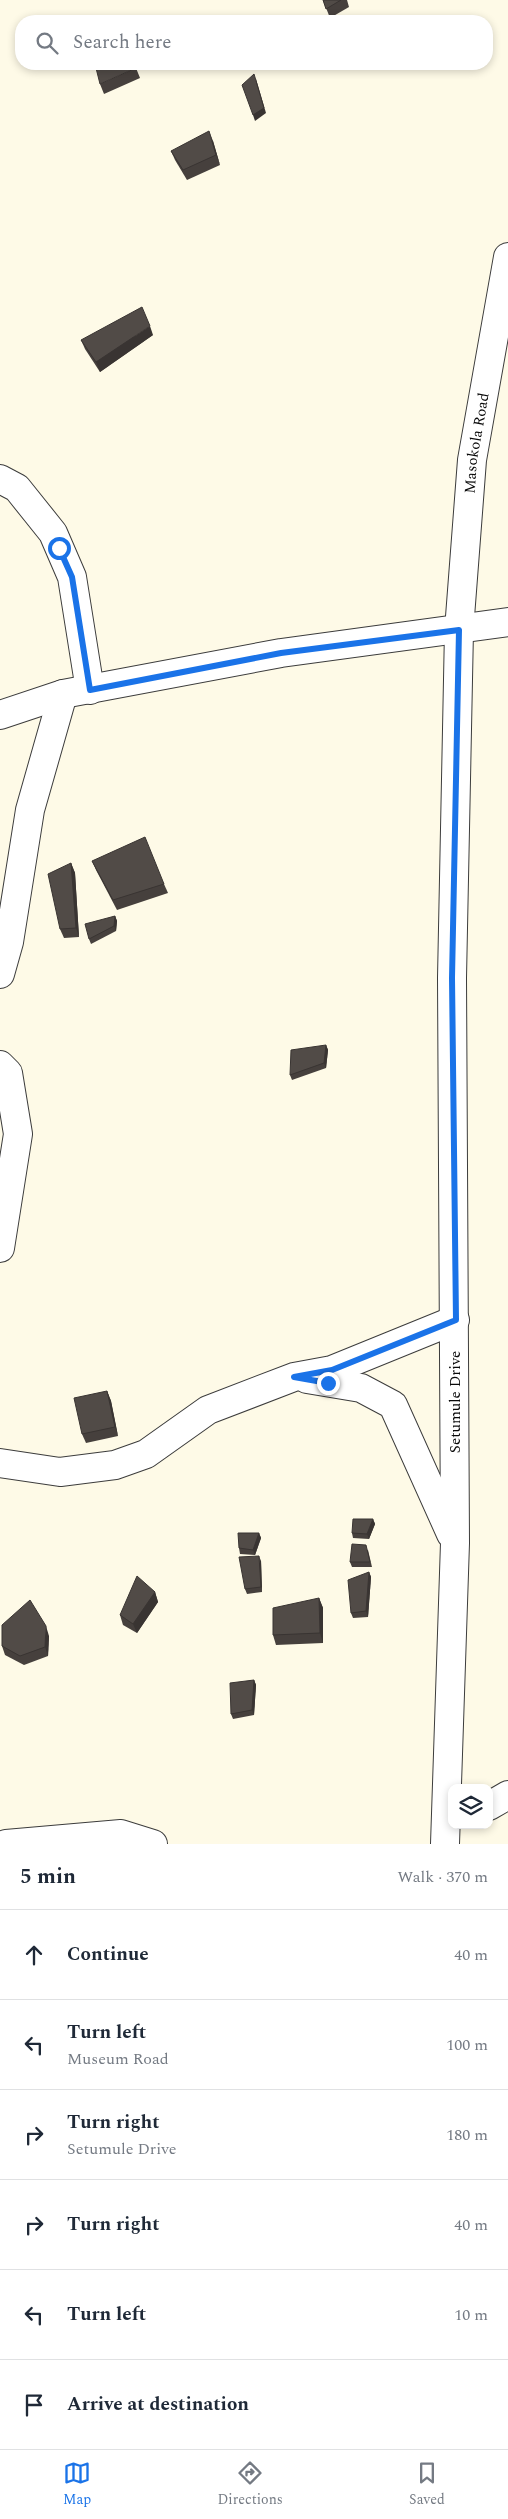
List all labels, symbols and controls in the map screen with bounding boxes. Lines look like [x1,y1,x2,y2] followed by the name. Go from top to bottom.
[15,15,493,70] search box
[73,28,172,57] text: Search here
[33,29,61,57] icon: search
[458,391,495,494] street label: Masokola Road
[48,537,71,560] route start
[444,1351,467,1453] street label: Setumule Drive
[317,1372,340,1395] route end
[448,1784,493,1829] map controls
[448,1784,493,1829] button: layers
[20,1861,76,1893] text: 5 min
[397,1865,488,1889] text: Walk · 370 m
[67,1940,149,1969] text: Continue
[20,1941,48,1969] icon: ahead
[454,1943,488,1967] text: 40 m
[67,2018,146,2047] text: Turn left
[20,2031,48,2059] icon: left
[446,2033,488,2057] text: 100 m
[67,2047,169,2071] text: Museum Road
[67,2108,160,2137] text: Turn right
[20,2121,48,2149] icon: right
[446,2123,488,2147] text: 180 m
[67,2137,177,2161] text: Setumule Drive
[67,2210,160,2239] text: Turn right
[20,2211,48,2239] icon: right
[454,2213,488,2237] text: 40 m
[67,2300,146,2329] text: Turn left
[20,2301,48,2329] icon: left
[454,2303,488,2327] text: 10 m
[67,2390,249,2419] text: Arrive at destination
[20,2391,48,2419] icon: arrive
[63,2459,91,2510] tab: Map
[217,2459,283,2510] tab: Directions
[409,2459,445,2510] tab: Saved

